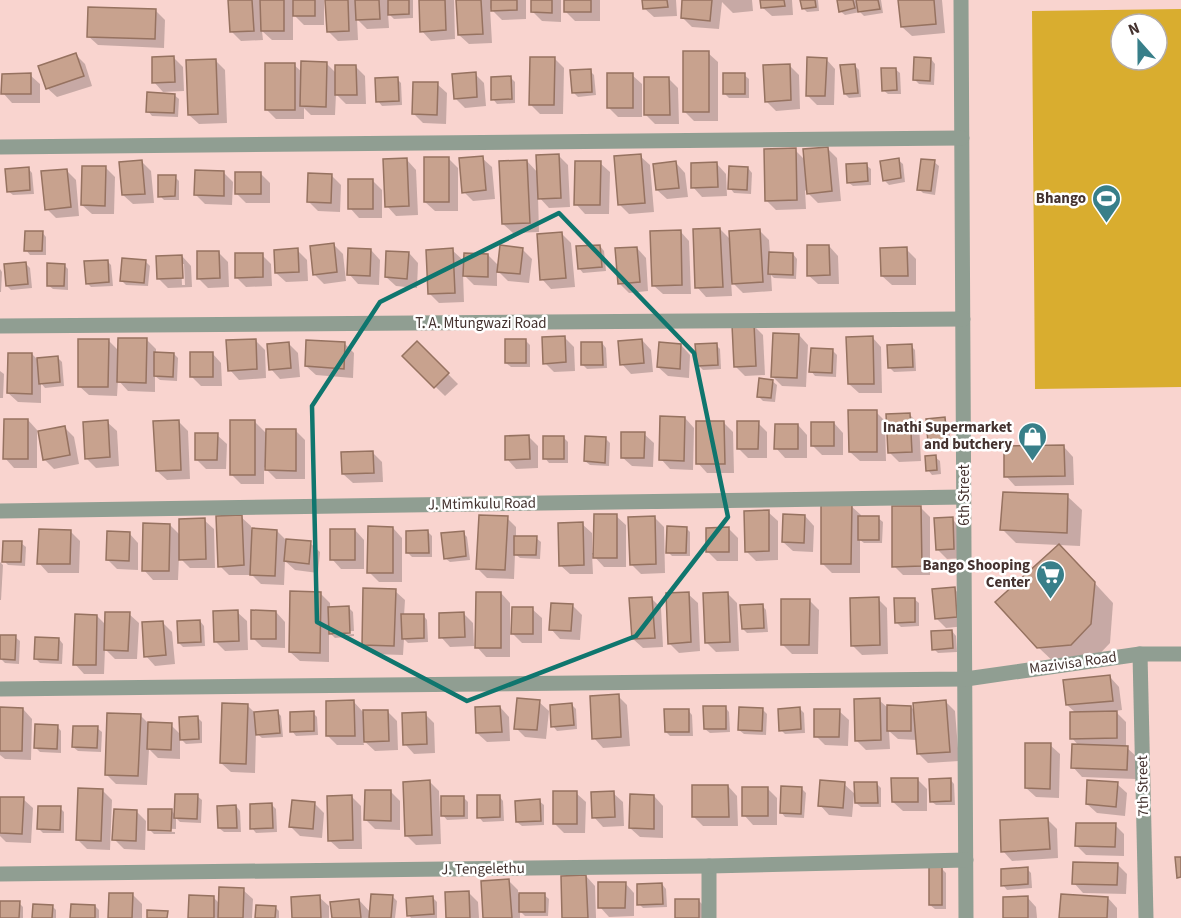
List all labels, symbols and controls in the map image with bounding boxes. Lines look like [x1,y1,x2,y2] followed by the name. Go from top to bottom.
[1109,12,1169,72] north arrow
[1125,17,1143,41] text: N
[1091,182,1123,224] sports icon: Bhango
[1036,188,1086,209] place label: Bhango
[415,313,547,334] street label: T. A. Mtungwazi Road
[883,417,1012,455] place label: Inathi Supermarket and butchery
[1017,420,1049,462] shop icon: Inathi Supermarket and butchery
[954,464,975,526] street label: 6th Street
[428,493,536,515] street label: J. Mtimkulu Road
[922,555,1030,593] place label: Bango Shooping Center
[1035,558,1067,600] supermarket icon: Bango Shooping Center
[1028,646,1118,680] street label: Mazivisa Road
[1132,755,1154,817] street label: 7th Street
[441,858,525,880] street label: J. Tengelethu

